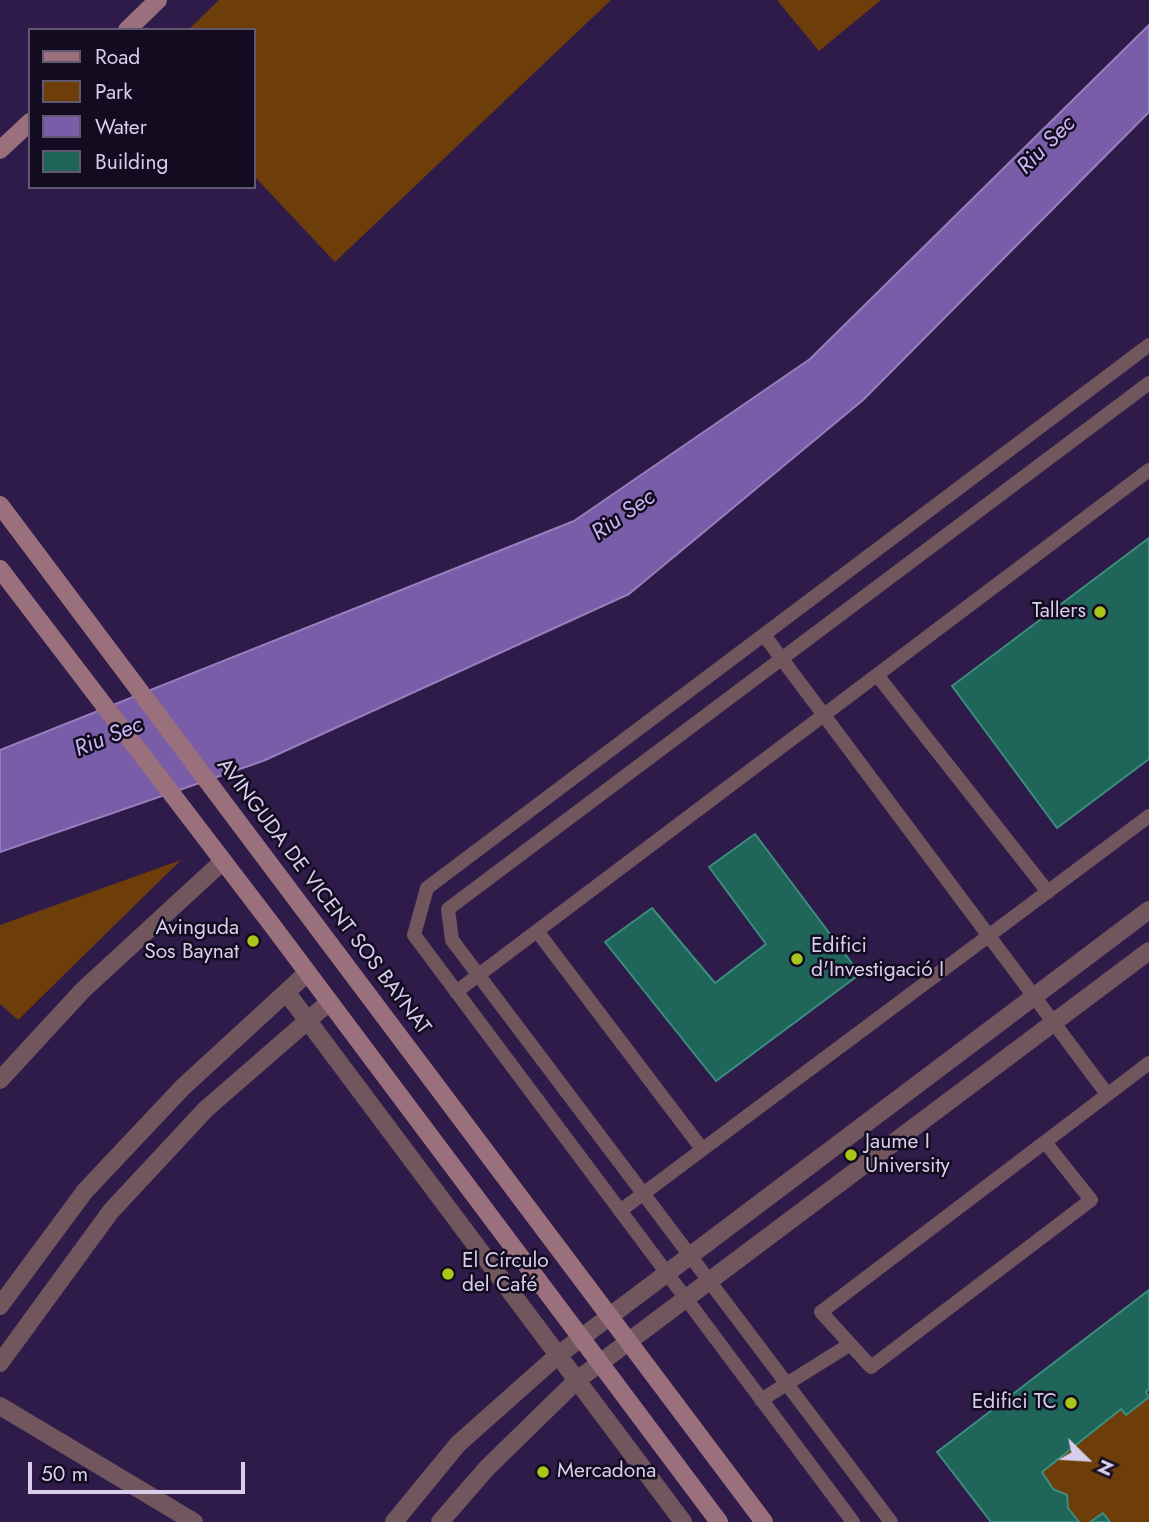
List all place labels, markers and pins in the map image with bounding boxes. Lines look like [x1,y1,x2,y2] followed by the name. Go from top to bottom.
[1032,599,1086,625] place label: Tallers
[1092,604,1108,620] marker: Tallers
[144,916,239,966] place label: Avinguda Sos Baynat
[245,933,261,949] marker: Avinguda Sos Baynat
[811,934,944,984] place label: Edifici d'Investigació I
[789,951,805,967] marker: Edifici d'Investigació I
[865,1130,950,1180] place label: Jaume I University
[843,1147,859,1163] marker: Jaume I University
[462,1249,549,1299] place label: El Círculo del Café
[440,1266,456,1282] marker: El Círculo del Café
[972,1390,1057,1416] place label: Edifici TC
[1063,1395,1079,1411] marker: Edifici TC
[557,1459,656,1485] place label: Mercadona
[535,1464,551,1480] marker: Mercadona

